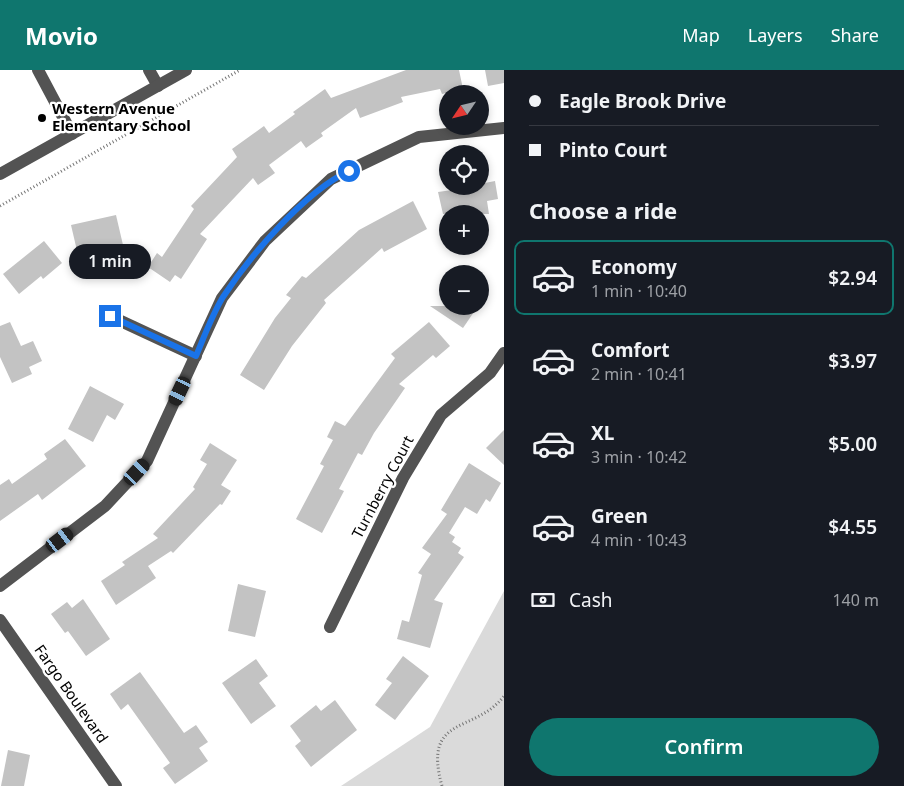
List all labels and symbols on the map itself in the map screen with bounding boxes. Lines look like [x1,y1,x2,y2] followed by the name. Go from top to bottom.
[439,85,489,135] north arrow
[52,98,191,135] place label: Western Avenue Elementary School
[36,112,48,124] marker: Western Avenue Elementary School
[338,160,360,182] route start
[69,244,151,278] callout: 1 min
[99,305,121,327] route end
[166,374,193,408] car
[347,431,418,541] street label: Turnberry Court
[121,456,152,488] car
[43,525,76,555] car
[30,640,113,747] street label: Fargo Boulevard

